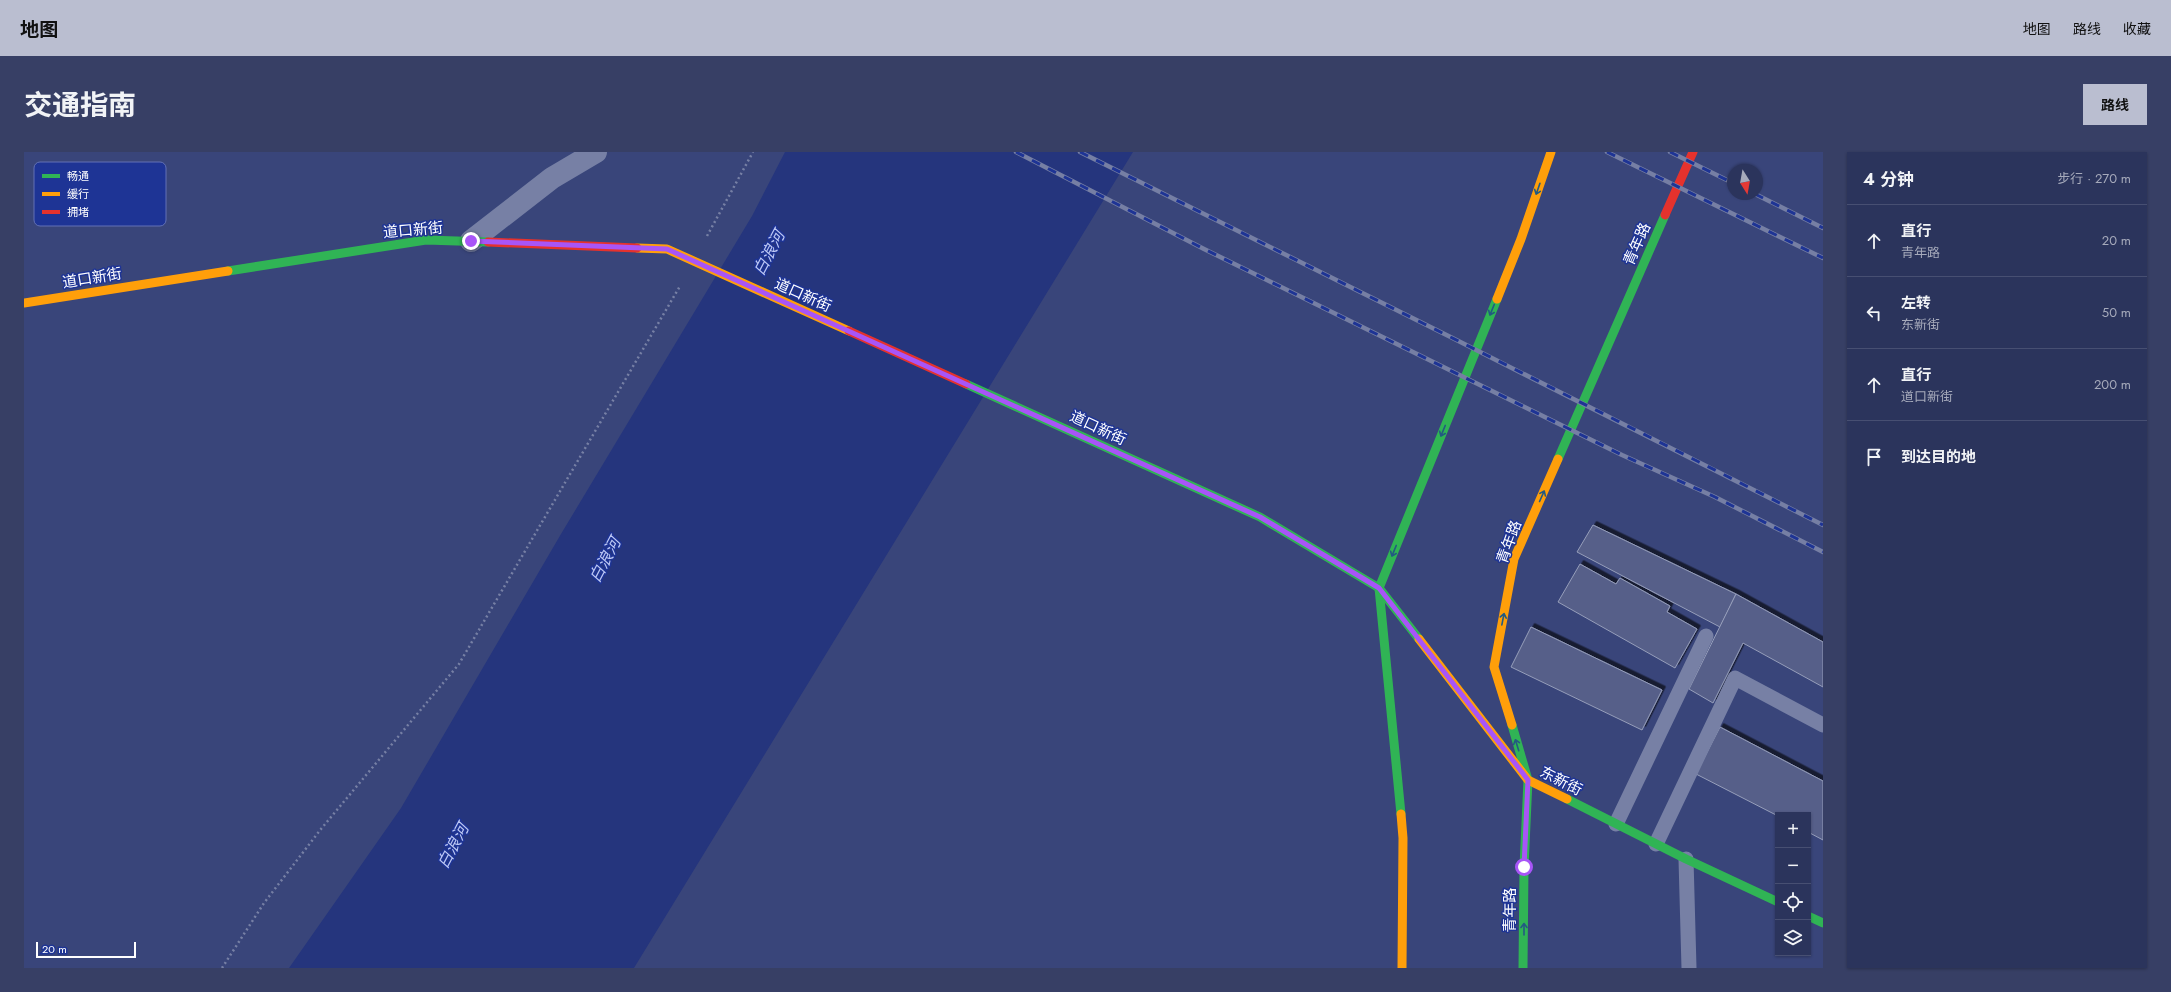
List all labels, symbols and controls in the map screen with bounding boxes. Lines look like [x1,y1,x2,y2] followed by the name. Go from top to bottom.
[20,16,58,43] text: 地图
[2023,19,2051,39] text: 地图
[2073,19,2101,39] text: 路线
[2123,19,2151,39] text: 收藏
[2083,84,2147,125] button: 路线
[24,85,136,126] text: 交通指南
[34,162,166,226] legend
[1727,164,1763,200] north arrow
[1863,167,1914,191] text: 4 分钟
[67,168,89,184] text: 畅通
[2057,169,2131,188] text: 步行 · 270 m
[1534,182,1541,195] one-way arrow
[67,186,89,202] text: 缓行
[67,204,89,220] text: 拥堵
[382,216,444,244] street label: 道口新街
[1618,219,1656,269] street label: 青年路
[1901,220,1931,242] text: 直行
[748,224,792,280] water label: 白浪河
[1863,230,1885,252] icon: ahead
[2102,231,2131,250] text: 20 m
[462,232,480,250] route end
[1901,243,1940,262] text: 青年路
[61,262,123,294] street label: 道口新街
[771,273,835,317] street label: 道口新街
[1901,292,1931,314] text: 左转
[1863,302,1885,324] icon: left
[2102,303,2131,322] text: 50 m
[1487,304,1495,316] one-way arrow
[1901,315,1940,334] text: 东新街
[1901,364,1931,386] text: 直行
[1863,374,1885,396] icon: ahead
[2094,375,2131,394] text: 200 m
[1901,387,1953,406] text: 道口新街
[1066,405,1130,451] street label: 道口新街
[1438,424,1446,436] one-way arrow
[1863,446,1885,468] icon: arrive
[1901,446,1976,468] text: 到达目的地
[1539,490,1546,502] one-way arrow
[1491,517,1527,567] street label: 青年路
[584,531,628,587] water label: 白浪河
[1389,545,1397,557] one-way arrow
[1499,613,1507,626] one-way arrow
[1513,738,1520,751] one-way arrow
[1536,761,1586,801] street label: 东新街
[1775,812,1811,956] map controls
[1775,812,1811,848] button: +
[432,817,476,873] water label: 白浪河
[1775,848,1811,884] button: −
[1515,858,1533,876] route start
[1775,884,1811,920] button: locate
[1499,887,1521,933] street label: 青年路
[1775,920,1811,956] button: layers
[1520,923,1528,936] one-way arrow
[36,940,136,959] scale bar
[42,941,67,957] text: 20 m

